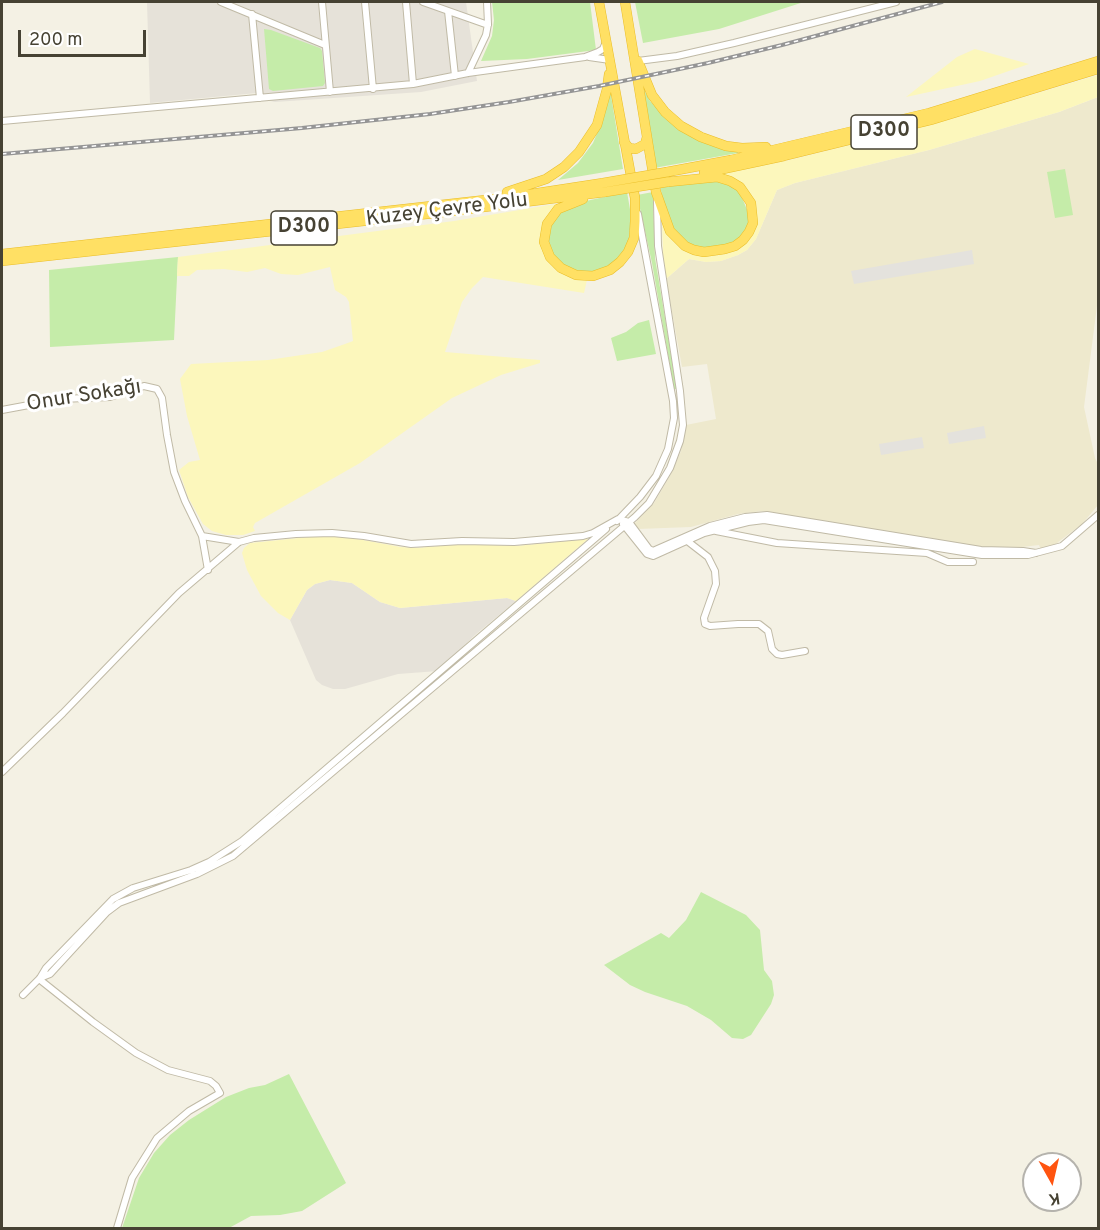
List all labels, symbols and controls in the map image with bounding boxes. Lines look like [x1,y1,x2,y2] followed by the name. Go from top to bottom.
[21,18,148,56] scale bar
[29,29,82,52] text: 200 m
[851,115,917,149] road number: D300
[365,189,529,233] street label: Kuzey Çevre Yolu
[271,211,337,245] road number: D300
[25,376,143,418] street label: Onur Sokağı
[1022,1152,1082,1212] north arrow
[1047,1187,1061,1209] text: K

